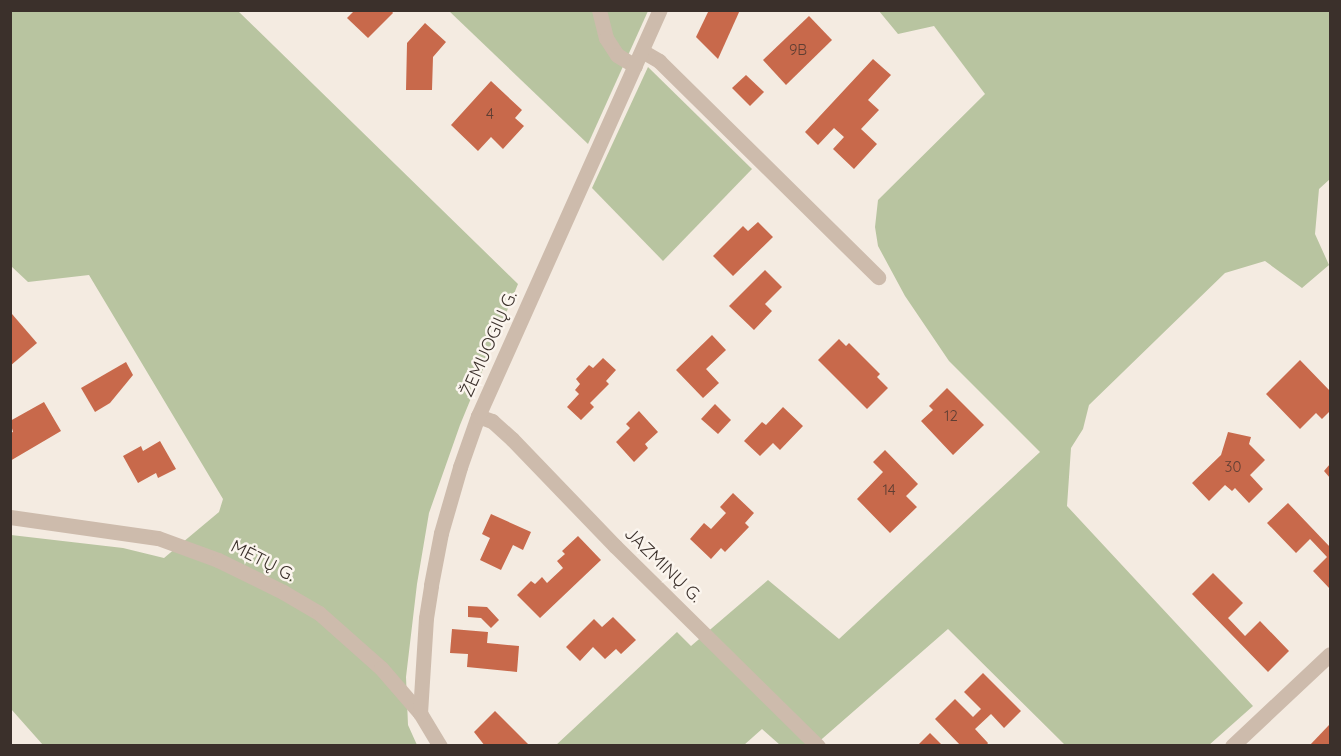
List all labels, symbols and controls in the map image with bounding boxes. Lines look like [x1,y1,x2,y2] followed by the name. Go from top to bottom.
[789,41,807,59] house number: 9B
[486,105,494,123] house number: 4
[456,288,522,400] street label: ŽEMUOGIŲ G.
[944,407,958,425] house number: 12
[1225,458,1241,476] house number: 30
[882,481,896,499] house number: 14
[620,523,706,607] street label: JAZMINŲ G.
[227,536,299,586] street label: MĖTŲ G.

